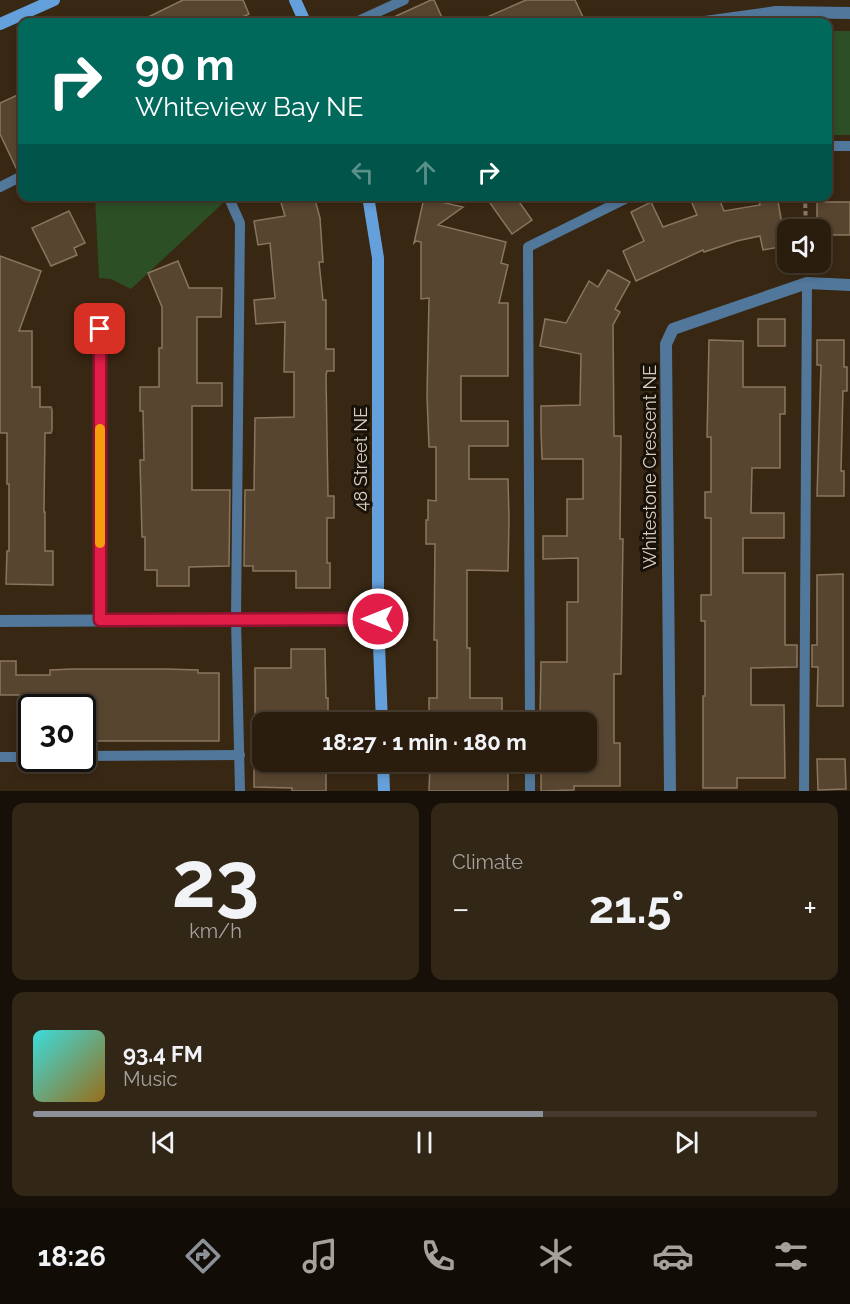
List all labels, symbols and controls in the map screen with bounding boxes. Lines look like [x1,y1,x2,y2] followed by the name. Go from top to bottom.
[135,41,235,90] text: 90 m
[36,42,114,120] icon: right
[135,91,363,122] text: Whiteview Bay NE
[346,156,379,189] icon: left
[409,156,442,189] icon: ahead
[472,156,505,189] icon: right
[777,219,831,273] map controls
[777,219,831,273] button: sound
[74,303,125,354] pin
[83,312,116,345] icon: arrive
[639,365,660,569] street label: Whitestone Crescent NE
[350,407,371,511] street label: 48 Street NE
[346,587,410,651] position arrow
[18,694,96,772] speed limit sign: 30
[322,729,527,755] text: 18:27 · 1 min · 180 m
[172,834,259,925] text: 23
[452,850,523,874] text: Climate
[589,881,684,934] text: 21.5°
[452,889,470,928] text: −
[803,889,817,928] text: +
[189,919,242,943] text: km/h
[123,1041,203,1067] text: 93.4 FM
[123,1067,177,1091] text: Music
[147,1126,180,1159] icon: previous
[408,1126,441,1159] icon: pause
[670,1126,703,1159] icon: next
[182,1235,224,1277] icon: directions
[299,1235,341,1277] icon: music
[417,1235,459,1277] icon: phone
[535,1235,577,1277] icon: climate
[652,1235,694,1277] icon: car
[770,1235,812,1277] icon: filters
[38,1241,106,1272] text: 18:26

